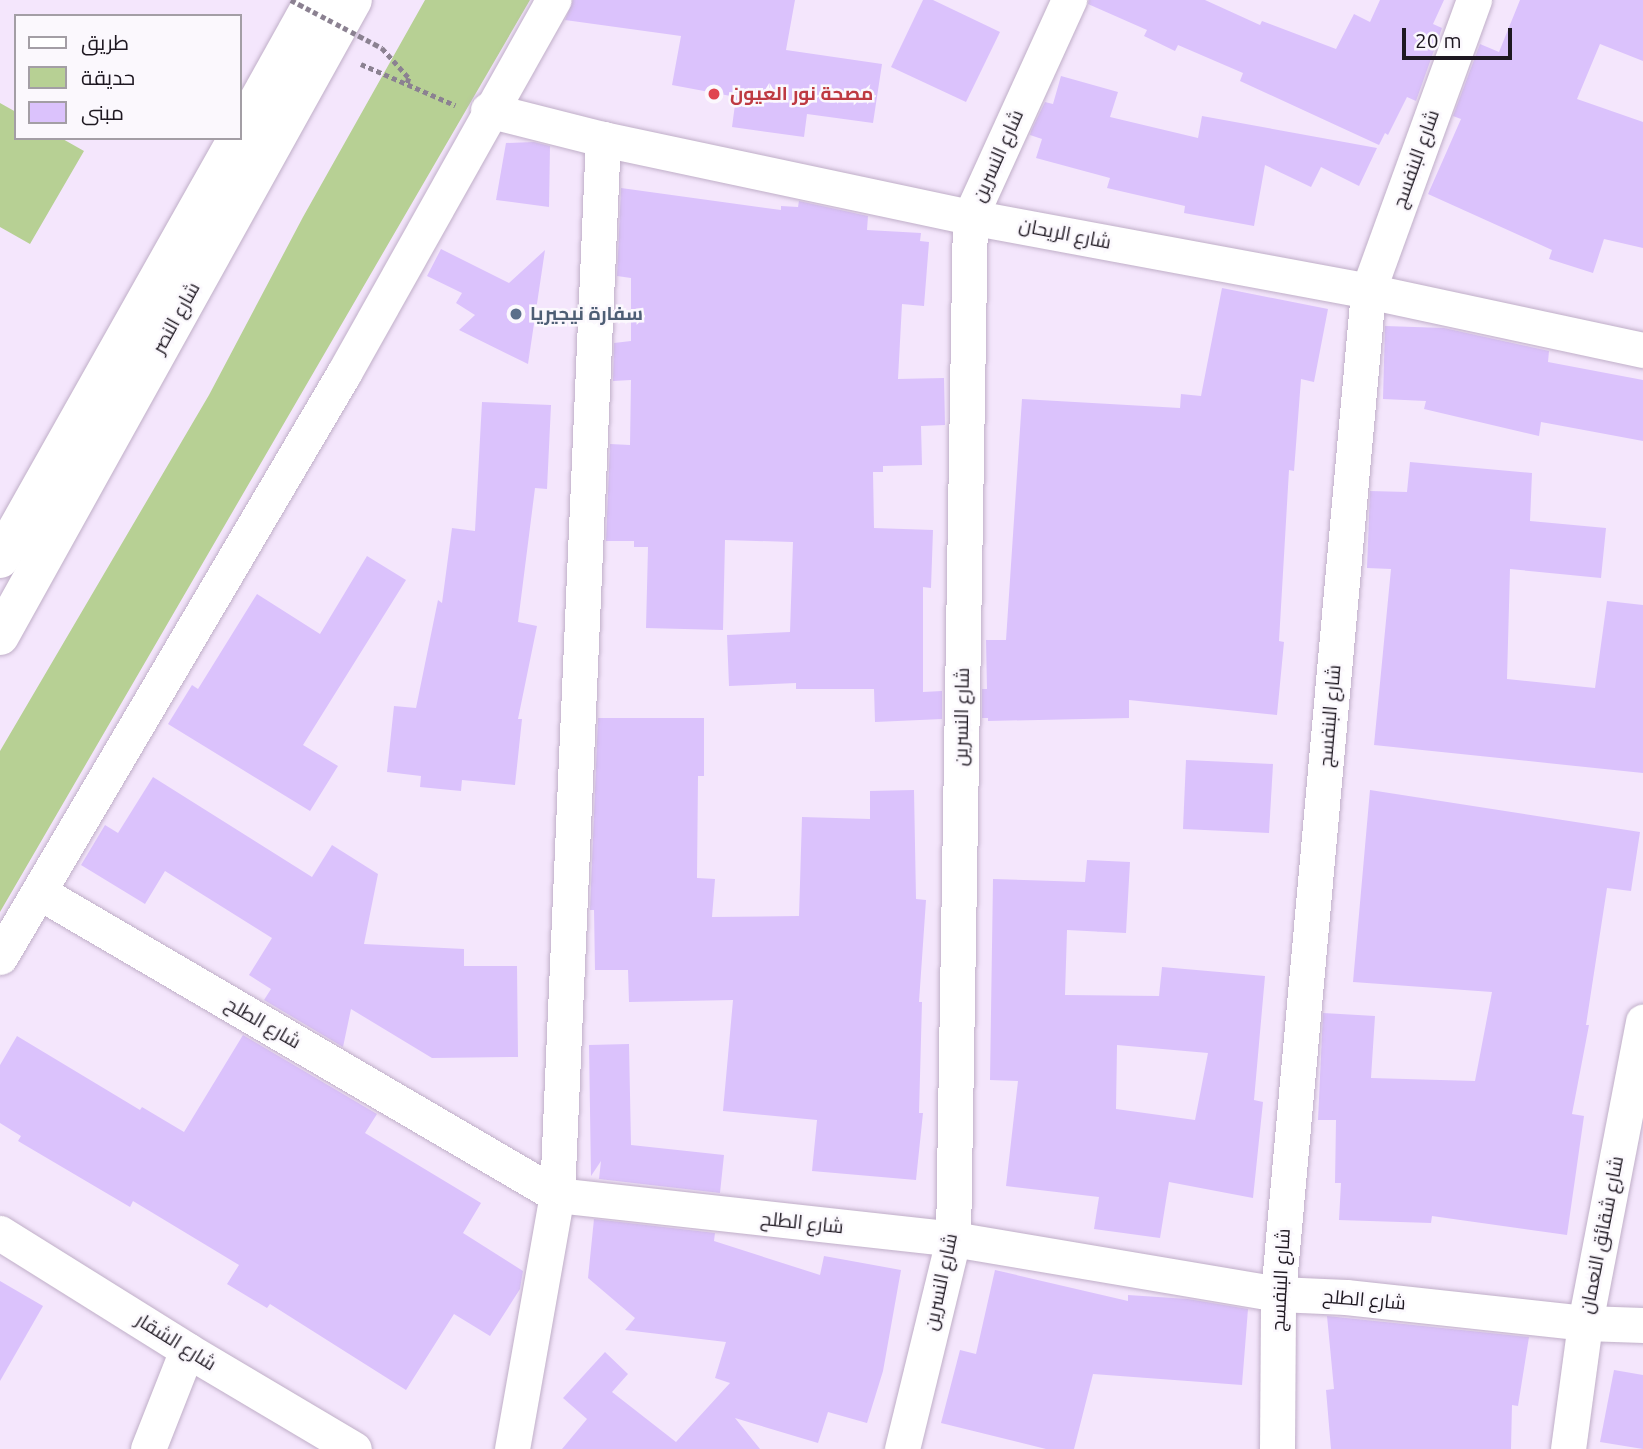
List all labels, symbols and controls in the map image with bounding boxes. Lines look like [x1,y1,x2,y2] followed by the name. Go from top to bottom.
[14,14,242,140] legend
[1405,14,1515,58] scale bar
[1415,28,1462,52] text: 20 m
[81,30,129,54] text: طريق
[81,65,135,89] text: حديقة
[730,83,873,105] place label: مصحة نور العيون
[704,84,724,104] marker: مصحة نور العيون
[81,100,124,124] text: مبنى
[968,106,1028,206] street label: شارع النسرين
[1388,107,1444,211] street label: شارع البنفسج
[1017,214,1113,254] street label: شارع الريحان
[147,278,205,358] street label: شارع النصر
[530,303,643,325] place label: سفارة نيجيريا
[508,306,524,322] marker: سفارة نيجيريا
[1314,664,1346,768] street label: شارع البنفسج
[950,667,974,767] street label: شارع النسرين
[221,992,305,1054] street label: شارع الطلح
[1576,1154,1628,1316] street label: شارع شقائق النعمان
[759,1207,845,1239] street label: شارع الطلح
[1267,1228,1295,1332] street label: شارع البنفسج
[920,1231,962,1333] street label: شارع النسرين
[1321,1285,1407,1315] street label: شارع الطلح
[132,1308,220,1376] street label: شارع الشقار

